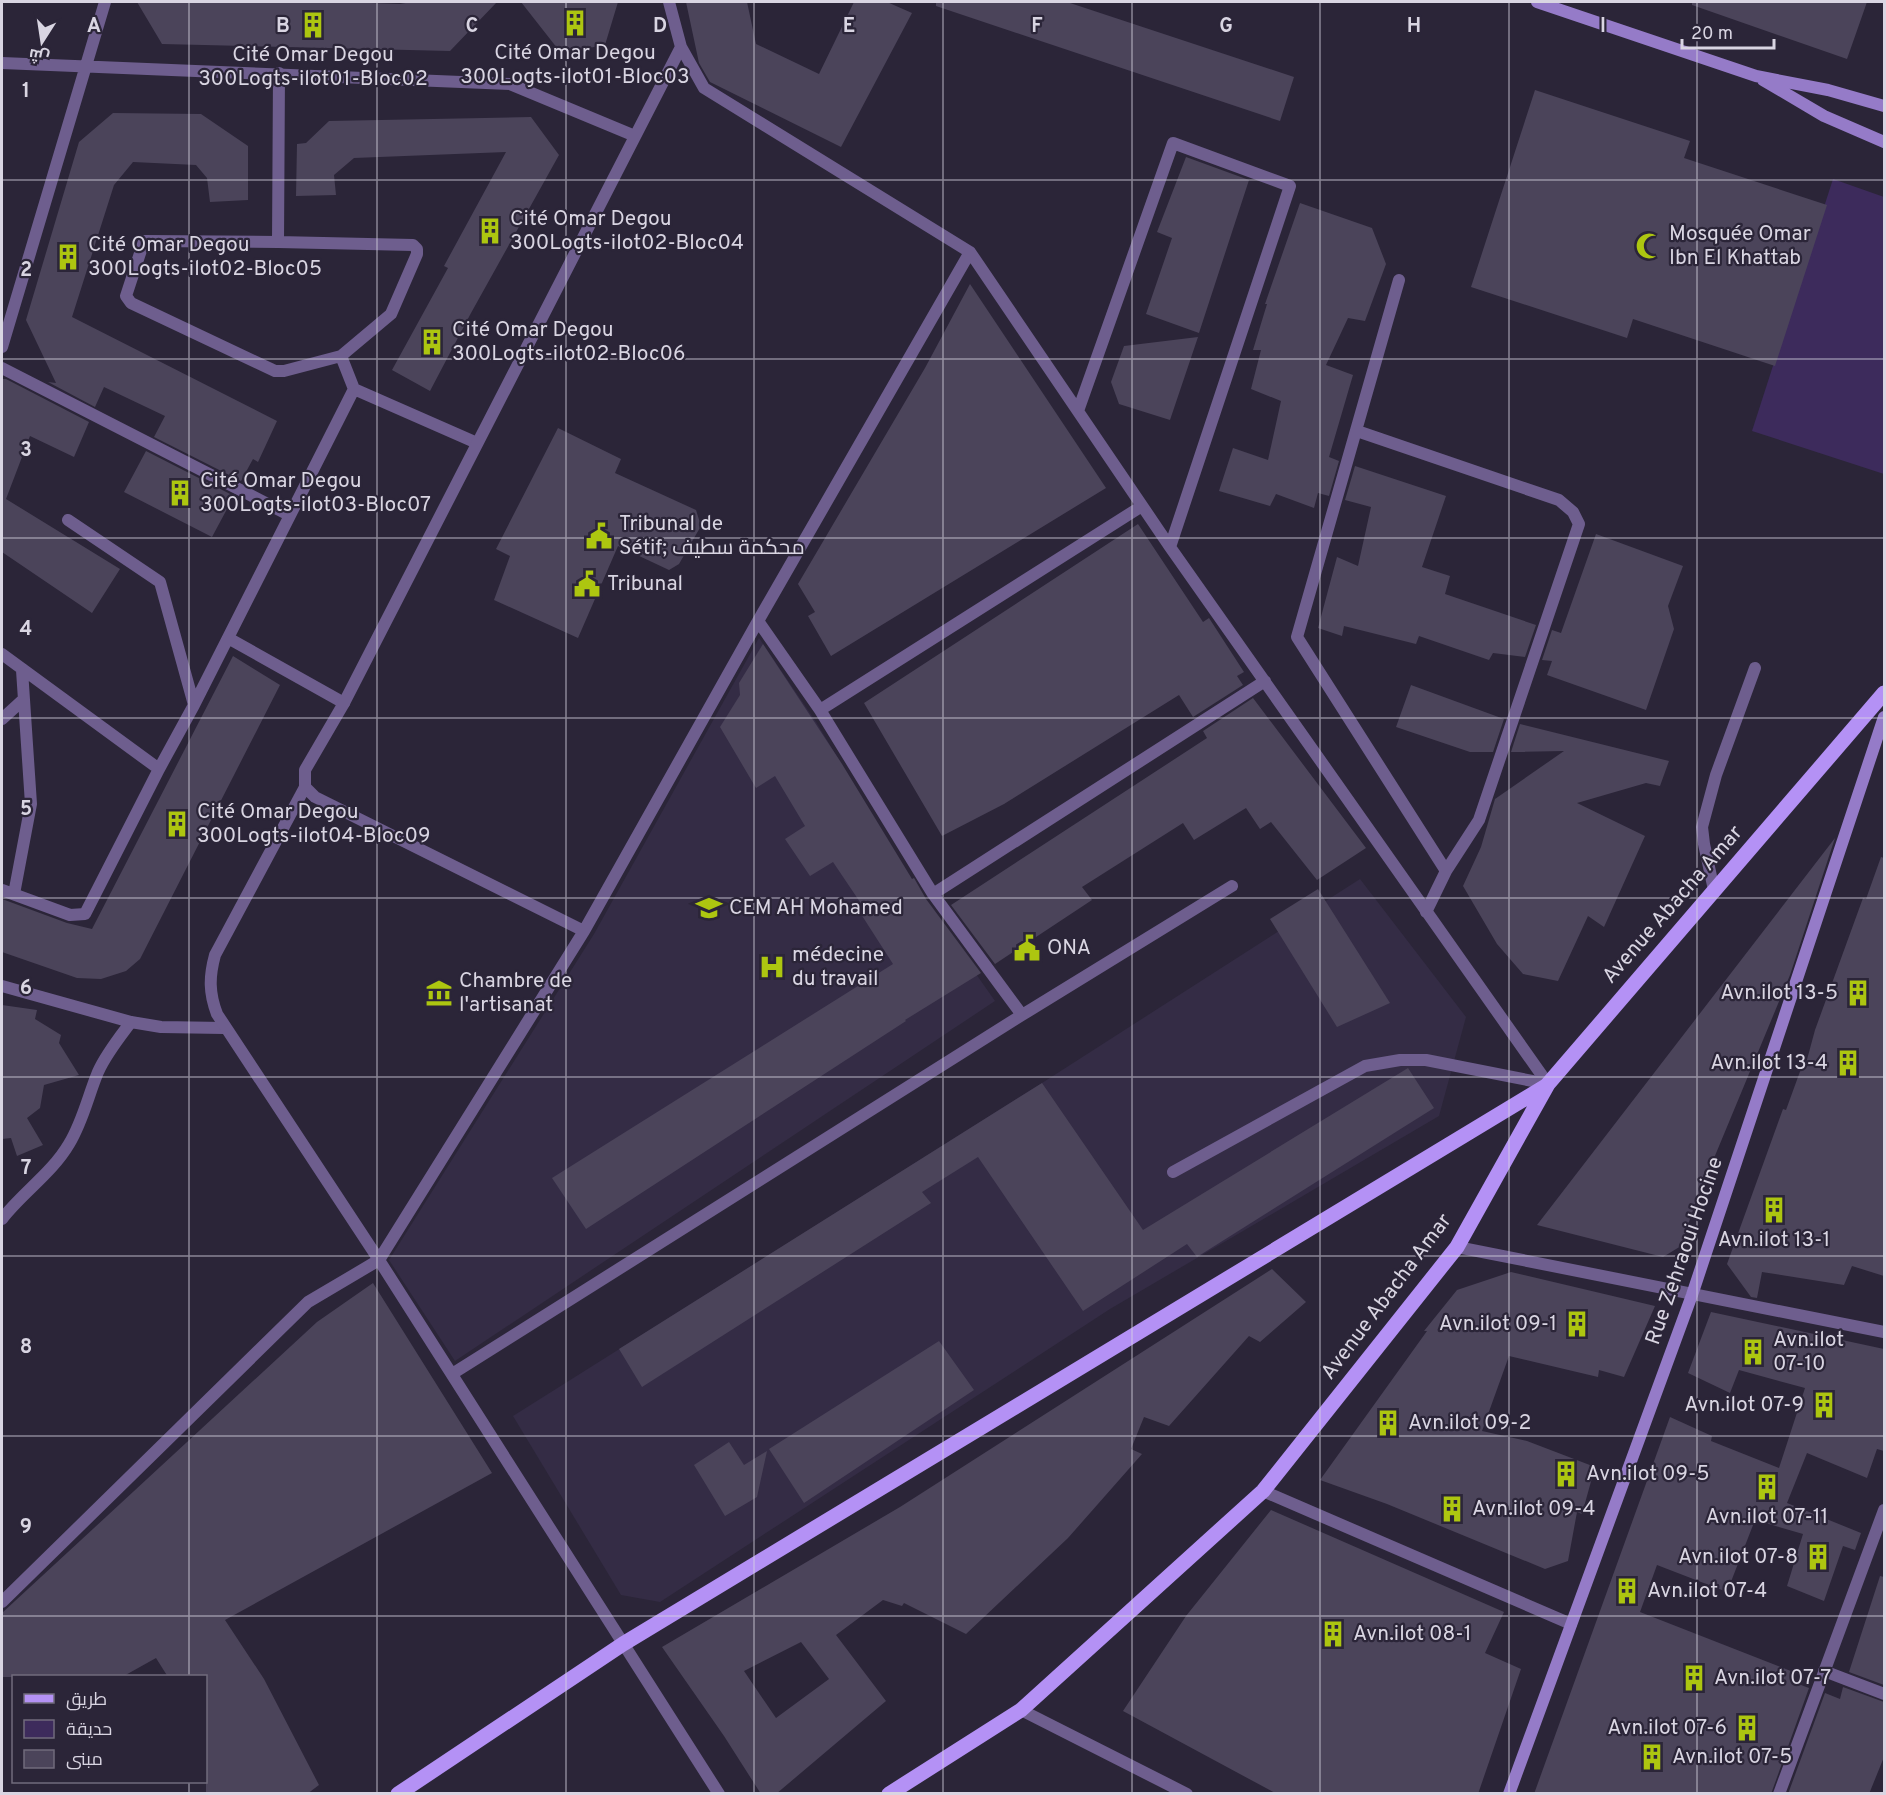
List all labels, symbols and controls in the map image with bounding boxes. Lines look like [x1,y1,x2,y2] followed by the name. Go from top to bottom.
[560,8,590,38] building icon: Cité Omar Degou 300Logts-ilot01-Bloc03
[298,10,328,40] building icon: Cité Omar Degou 300Logts-ilot01-Bloc02
[12,12,72,72] north arrow
[1682,12,1774,50] scale bar
[87,14,101,40] text: A
[276,14,290,40] text: B
[466,14,478,40] text: C
[653,14,667,40] text: D
[843,14,855,40] text: E
[1031,14,1043,40] text: F
[1219,14,1233,40] text: G
[1407,14,1421,40] text: H
[1600,14,1606,40] text: I
[1691,23,1733,46] text: 20 m
[460,40,690,91] place label: Cité Omar Degou 300Logts-ilot01-Bloc03
[198,42,428,93] place label: Cité Omar Degou 300Logts-ilot01-Bloc02
[27,43,51,67] text: ش
[22,79,30,105] text: 1
[510,206,744,257] place label: Cité Omar Degou 300Logts-ilot02-Bloc04
[475,216,505,246] building icon: Cité Omar Degou 300Logts-ilot02-Bloc04
[1669,221,1811,272] place label: Mosquée Omar Ibn El Khattab
[1634,231,1664,261] mosque icon: Mosquée Omar Ibn El Khattab
[88,232,322,283] place label: Cité Omar Degou 300Logts-ilot02-Bloc05
[53,242,83,272] building icon: Cité Omar Degou 300Logts-ilot02-Bloc05
[20,258,32,284] text: 2
[452,317,685,368] place label: Cité Omar Degou 300Logts-ilot02-Bloc06
[417,327,447,357] building icon: Cité Omar Degou 300Logts-ilot02-Bloc06
[20,438,32,464] text: 3
[200,468,431,519] place label: Cité Omar Degou 300Logts-ilot03-Bloc07
[165,478,195,508] building icon: Cité Omar Degou 300Logts-ilot03-Bloc07
[619,511,805,562] place label: Tribunal de Sétif; محكمة سطيف
[584,521,614,551] public building icon: Tribunal de Sétif; محكمة سطيف
[572,569,602,599] public building icon: Tribunal
[607,571,683,598] place label: Tribunal
[20,617,32,643] text: 4
[20,797,32,823] text: 5
[197,799,431,850] place label: Cité Omar Degou 300Logts-ilot04-Bloc09
[162,809,192,839] building icon: Cité Omar Degou 300Logts-ilot04-Bloc09
[1597,820,1749,990] street label: Avenue Abacha Amar
[694,893,724,923] school or university icon: CEM AH Mohamed
[729,895,903,922] place label: CEM AH Mohamed
[1012,933,1042,963] public building icon: ONA
[1047,935,1091,962] place label: ONA
[792,942,884,993] place label: médecine du travail
[757,952,787,982] hospital icon: médecine du travail
[459,968,572,1019] place label: Chambre de l'artisanat
[20,976,32,1002] text: 6
[424,978,454,1008] museum icon: Chambre de l'artisanat
[1843,978,1873,1008] building icon: Avn.ilot 13-5
[1720,980,1838,1007] place label: Avn.ilot 13-5
[1833,1048,1863,1078] building icon: Avn.ilot 13-4
[1710,1050,1828,1077] place label: Avn.ilot 13-4
[1640,1153,1730,1349] street label: Rue Zehraoui Hocine
[21,1156,31,1182] text: 7
[1759,1195,1789,1225] building icon: Avn.ilot 13-1
[1316,1209,1458,1385] street label: Avenue Abacha Amar
[1718,1227,1830,1254] place label: Avn.ilot 13-1
[1562,1309,1592,1339] building icon: Avn.ilot 09-1
[1439,1311,1557,1338] place label: Avn.ilot 09-1
[1773,1327,1844,1378] place label: Avn.ilot 07-10
[20,1335,32,1361] text: 8
[1738,1337,1768,1367] building icon: Avn.ilot 07-10
[1809,1390,1839,1420] building icon: Avn.ilot 07-9
[1684,1392,1804,1419] place label: Avn.ilot 07-9
[1373,1408,1403,1438] building icon: Avn.ilot 09-2
[1408,1410,1531,1437] place label: Avn.ilot 09-2
[1551,1459,1581,1489] building icon: Avn.ilot 09-5
[1586,1461,1710,1488] place label: Avn.ilot 09-5
[1752,1472,1782,1502] building icon: Avn.ilot 07-11
[1437,1494,1467,1524] building icon: Avn.ilot 09-4
[1472,1496,1596,1523] place label: Avn.ilot 09-4
[1706,1504,1828,1531] place label: Avn.ilot 07-11
[20,1515,32,1541] text: 9
[1803,1542,1833,1572] building icon: Avn.ilot 07-8
[1678,1544,1798,1571] place label: Avn.ilot 07-8
[1612,1576,1642,1606] building icon: Avn.ilot 07-4
[1647,1578,1767,1605] place label: Avn.ilot 07-4
[1318,1619,1348,1649] building icon: Avn.ilot 08-1
[1353,1621,1472,1648] place label: Avn.ilot 08-1
[1679,1663,1709,1693] building icon: Avn.ilot 07-7
[1714,1665,1831,1692] place label: Avn.ilot 07-7
[12,1675,207,1783] legend
[66,1689,107,1712] text: طريق
[1732,1713,1762,1743] building icon: Avn.ilot 07-6
[1607,1715,1727,1742] place label: Avn.ilot 07-6
[66,1719,112,1742] text: حديقة
[1637,1742,1667,1772] building icon: Avn.ilot 07-5
[1672,1744,1792,1771] place label: Avn.ilot 07-5
[66,1749,103,1772] text: مبنى

